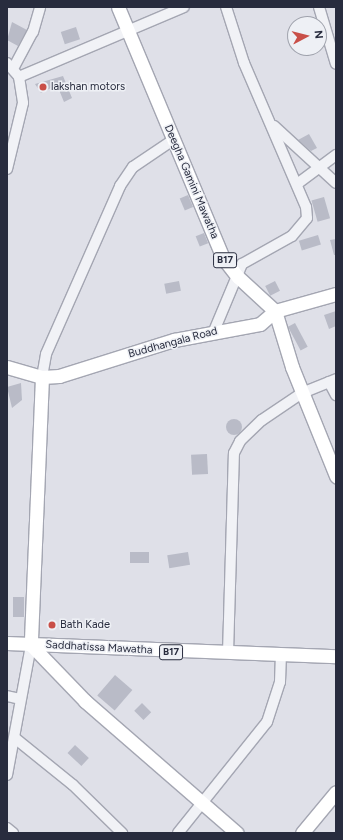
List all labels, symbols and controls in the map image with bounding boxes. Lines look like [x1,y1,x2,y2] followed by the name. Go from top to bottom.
[287,16,327,56] north arrow
[311,30,325,40] text: N
[51,80,125,94] place label: lakshan motors
[38,82,48,92] marker: lakshan motors
[161,123,221,241] street label: Deegha Gamini Mawatha
[213,252,237,268] road number: B17
[127,325,219,361] street label: Buddhangala Road
[60,618,110,632] place label: Bath Kade
[47,620,57,630] marker: Bath Kade
[45,639,153,657] street label: Saddhatissa Mawatha
[159,644,183,660] road number: B17

